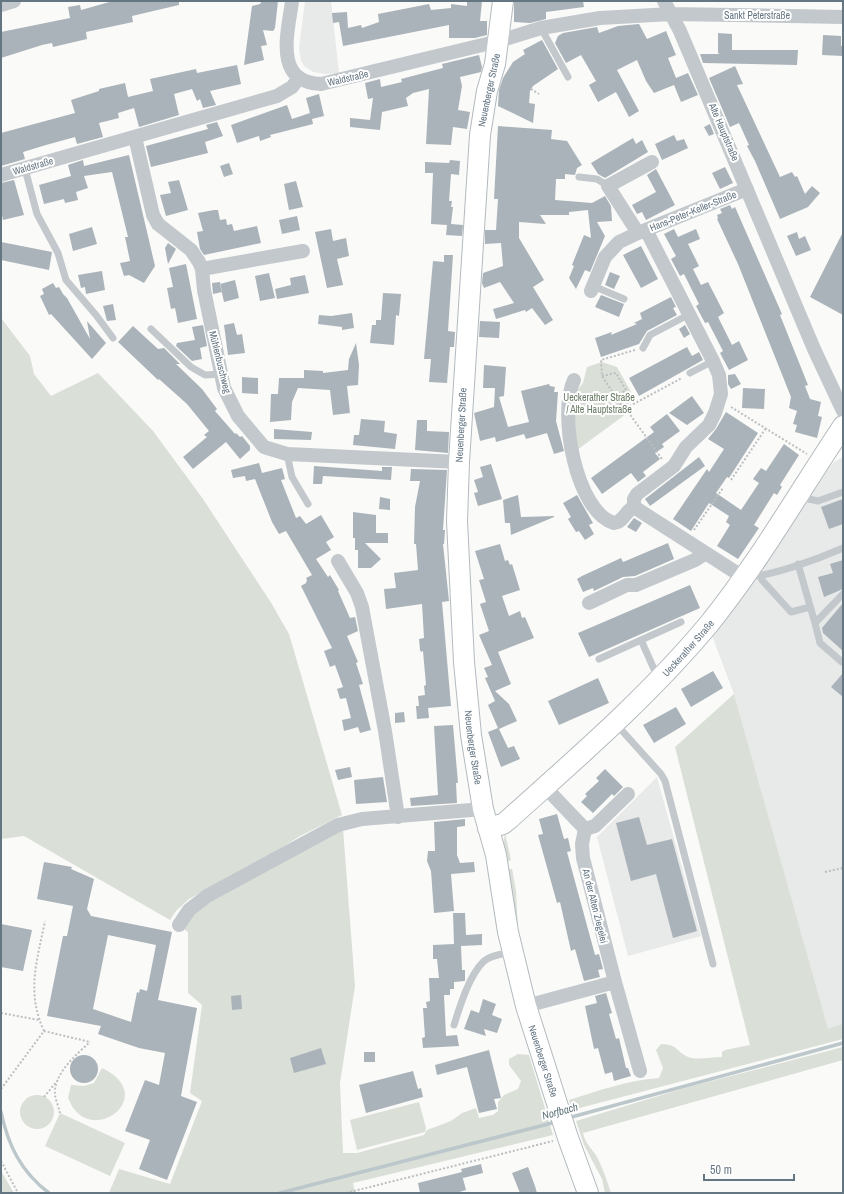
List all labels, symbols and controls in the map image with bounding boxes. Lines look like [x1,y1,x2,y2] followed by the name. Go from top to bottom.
[724,9,790,22] street label: Sankt Peterstraße
[475,52,503,128] street label: Neuenberger Straße
[326,67,370,89] street label: Waldstraße
[706,100,742,163] street label: Alte Hauptstraße
[11,154,55,178] street label: Waldstraße
[648,187,739,234] street label: Hans-Peter-Keller-Straße
[206,329,234,395] street label: Mühlenbuschweg
[453,387,469,463] street label: Neuenberger Straße
[563,391,635,416] park label: Ueckerather Straße / Alte Hauptstraße
[659,617,717,679] street label: Ueckerather Straße
[462,710,485,786] street label: Neuenberger Straße
[579,866,611,945] street label: An der Alten Ziegelei
[526,1023,561,1099] street label: Neuenberger Straße
[541,1100,579,1122] water label: Norfbach
[704,1156,794,1182] scale bar
[710,1162,732,1178] text: 50 m

